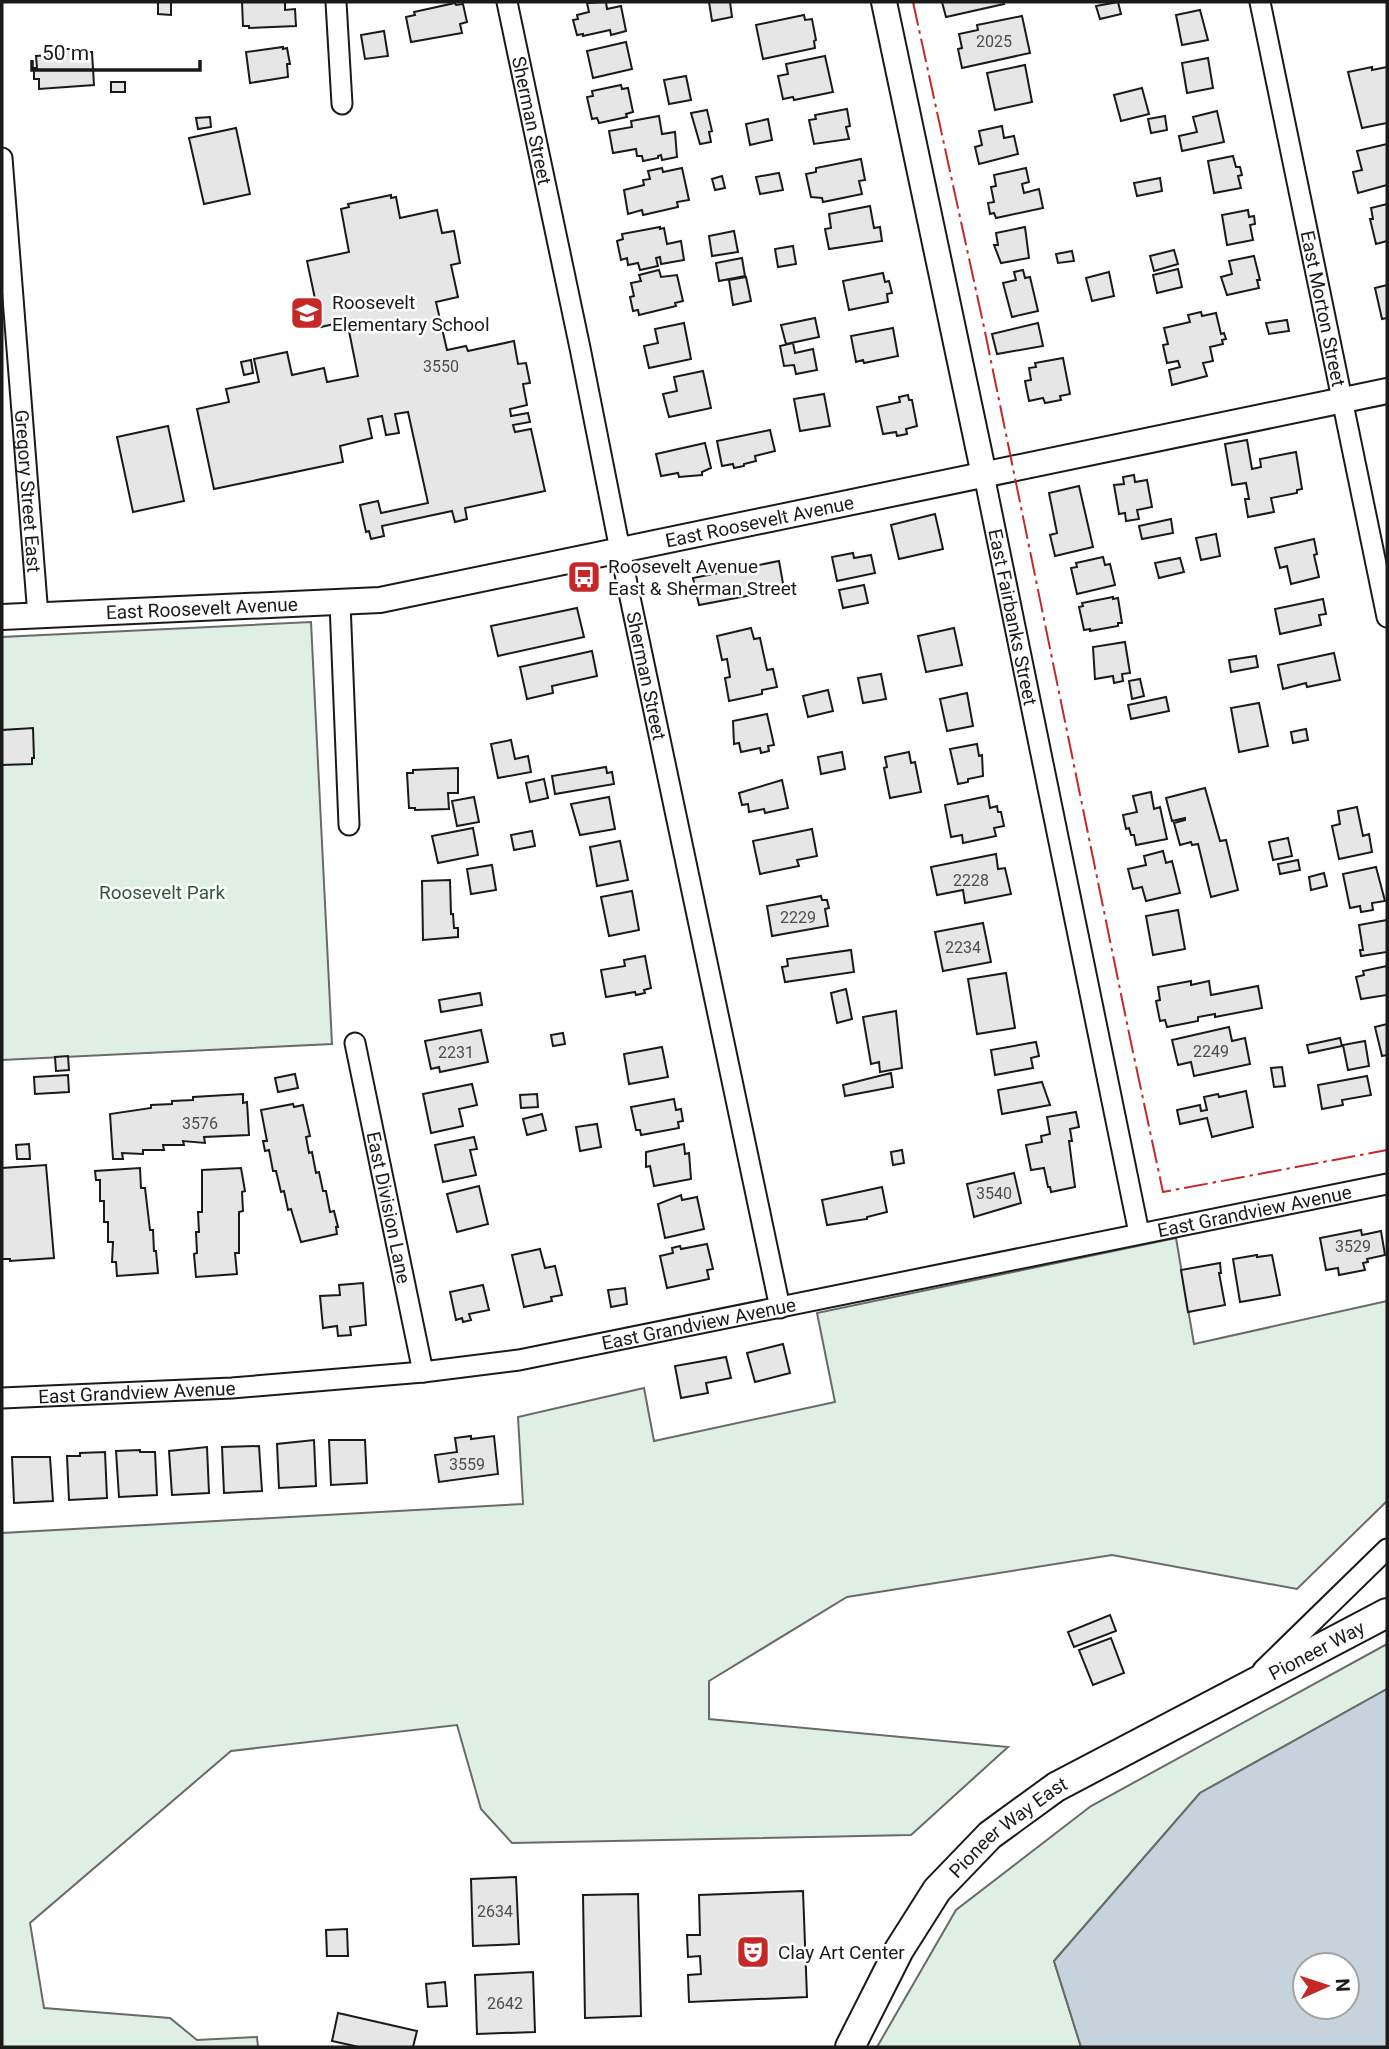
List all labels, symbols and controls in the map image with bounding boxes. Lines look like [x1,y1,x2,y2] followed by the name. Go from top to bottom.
[32,28,200,72] scale bar
[976,32,1012,51] house number: 2025
[42,41,89,65] text: 50 m
[507,54,557,187] street label: Sherman Street
[1296,229,1351,388] street label: East Morton Street
[332,291,490,336] place label: Roosevelt Elementary School
[288,294,326,332] school or university icon: Roosevelt Elementary School
[423,357,459,376] house number: 3550
[10,409,46,573] street label: Gregory Street East
[663,490,856,552] street label: East Roosevelt Avenue
[984,527,1042,707] street label: East Fairbanks Street
[608,555,797,600] place label: Roosevelt Avenue East & Sherman Street
[565,558,603,596] bus stop icon: Roosevelt Avenue East & Sherman Street
[105,592,298,624] street label: East Roosevelt Avenue
[622,609,671,742] street label: Sherman Street
[953,871,989,890] house number: 2228
[99,881,225,904] park label: Roosevelt Park
[780,908,816,927] house number: 2229
[945,938,981,957] house number: 2234
[1193,1042,1229,1061] house number: 2249
[438,1043,474,1062] house number: 2231
[182,1114,218,1133] house number: 3576
[362,1130,416,1285] street label: East Division Lane
[1155,1180,1354,1242] street label: East Grandview Avenue
[976,1184,1012,1203] house number: 3540
[1335,1237,1371,1256] house number: 3529
[600,1293,798,1354] street label: East Grandview Avenue
[38,1376,236,1408] street label: East Grandview Avenue
[449,1455,485,1474] house number: 3559
[1265,1615,1368,1685] street label: Pioneer Way
[944,1772,1071,1882] street label: Pioneer Way East
[477,1902,513,1921] house number: 2634
[734,1933,772,1971] theatre icon: Clay Art Center
[778,1941,905,1964] place label: Clay Art Center
[1291,1951,1361,2021] north arrow
[1331,1978,1354,1992] text: N
[487,1994,523,2013] house number: 2642

